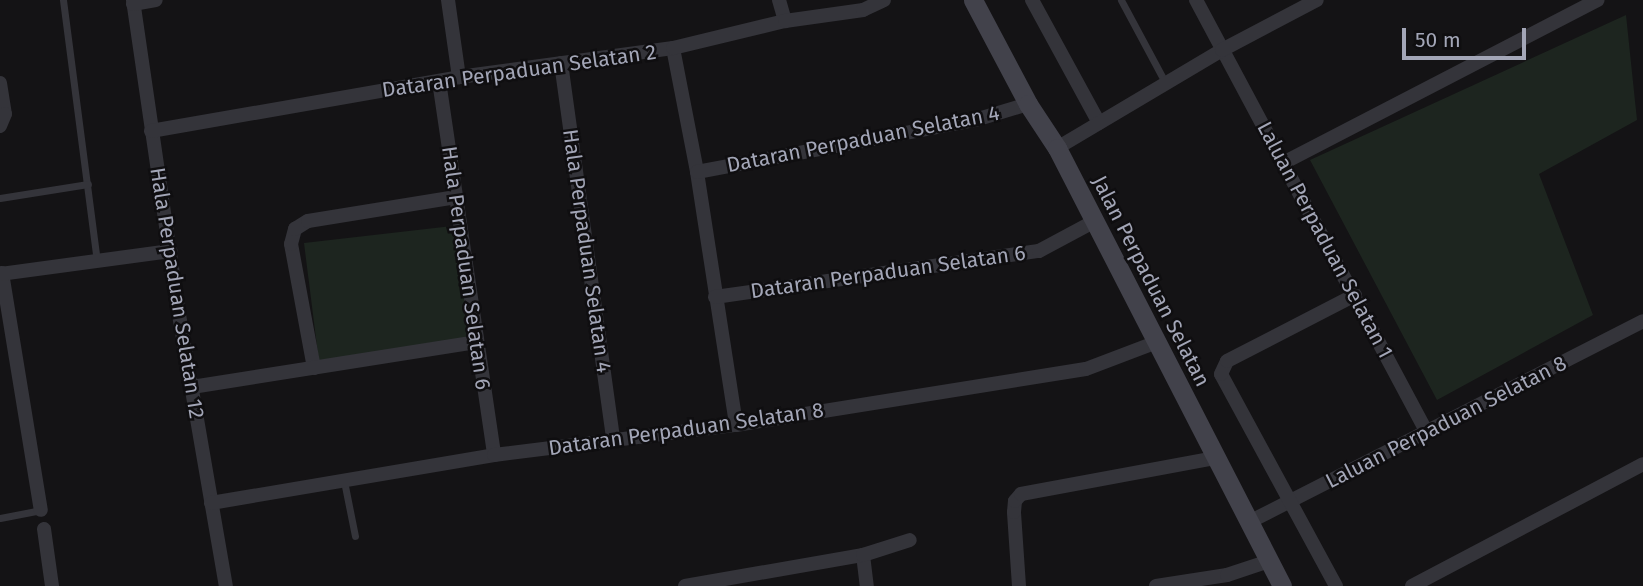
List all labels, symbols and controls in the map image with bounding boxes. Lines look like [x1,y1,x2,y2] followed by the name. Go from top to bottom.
[1405,14,1529,58] scale bar
[1415,27,1461,53] text: 50 m
[380,39,658,103] street label: Dataran Perpaduan Selatan 2
[724,100,1002,178] street label: Dataran Perpaduan Selatan 4
[1252,117,1398,363] street label: Laluan Perpaduan Selatan 1
[557,128,617,374] street label: Hala Perpaduan Selatan 4
[436,145,496,391] street label: Hala Perpaduan Selatan 6
[145,166,209,420] street label: Hala Perpaduan Selatan 12
[1087,171,1215,391] street label: Jalan Perpaduan Selatan
[749,240,1027,304] street label: Dataran Perpaduan Selatan 6
[1321,350,1571,494] street label: Laluan Perpaduan Selatan 8
[547,397,825,461] street label: Dataran Perpaduan Selatan 8

